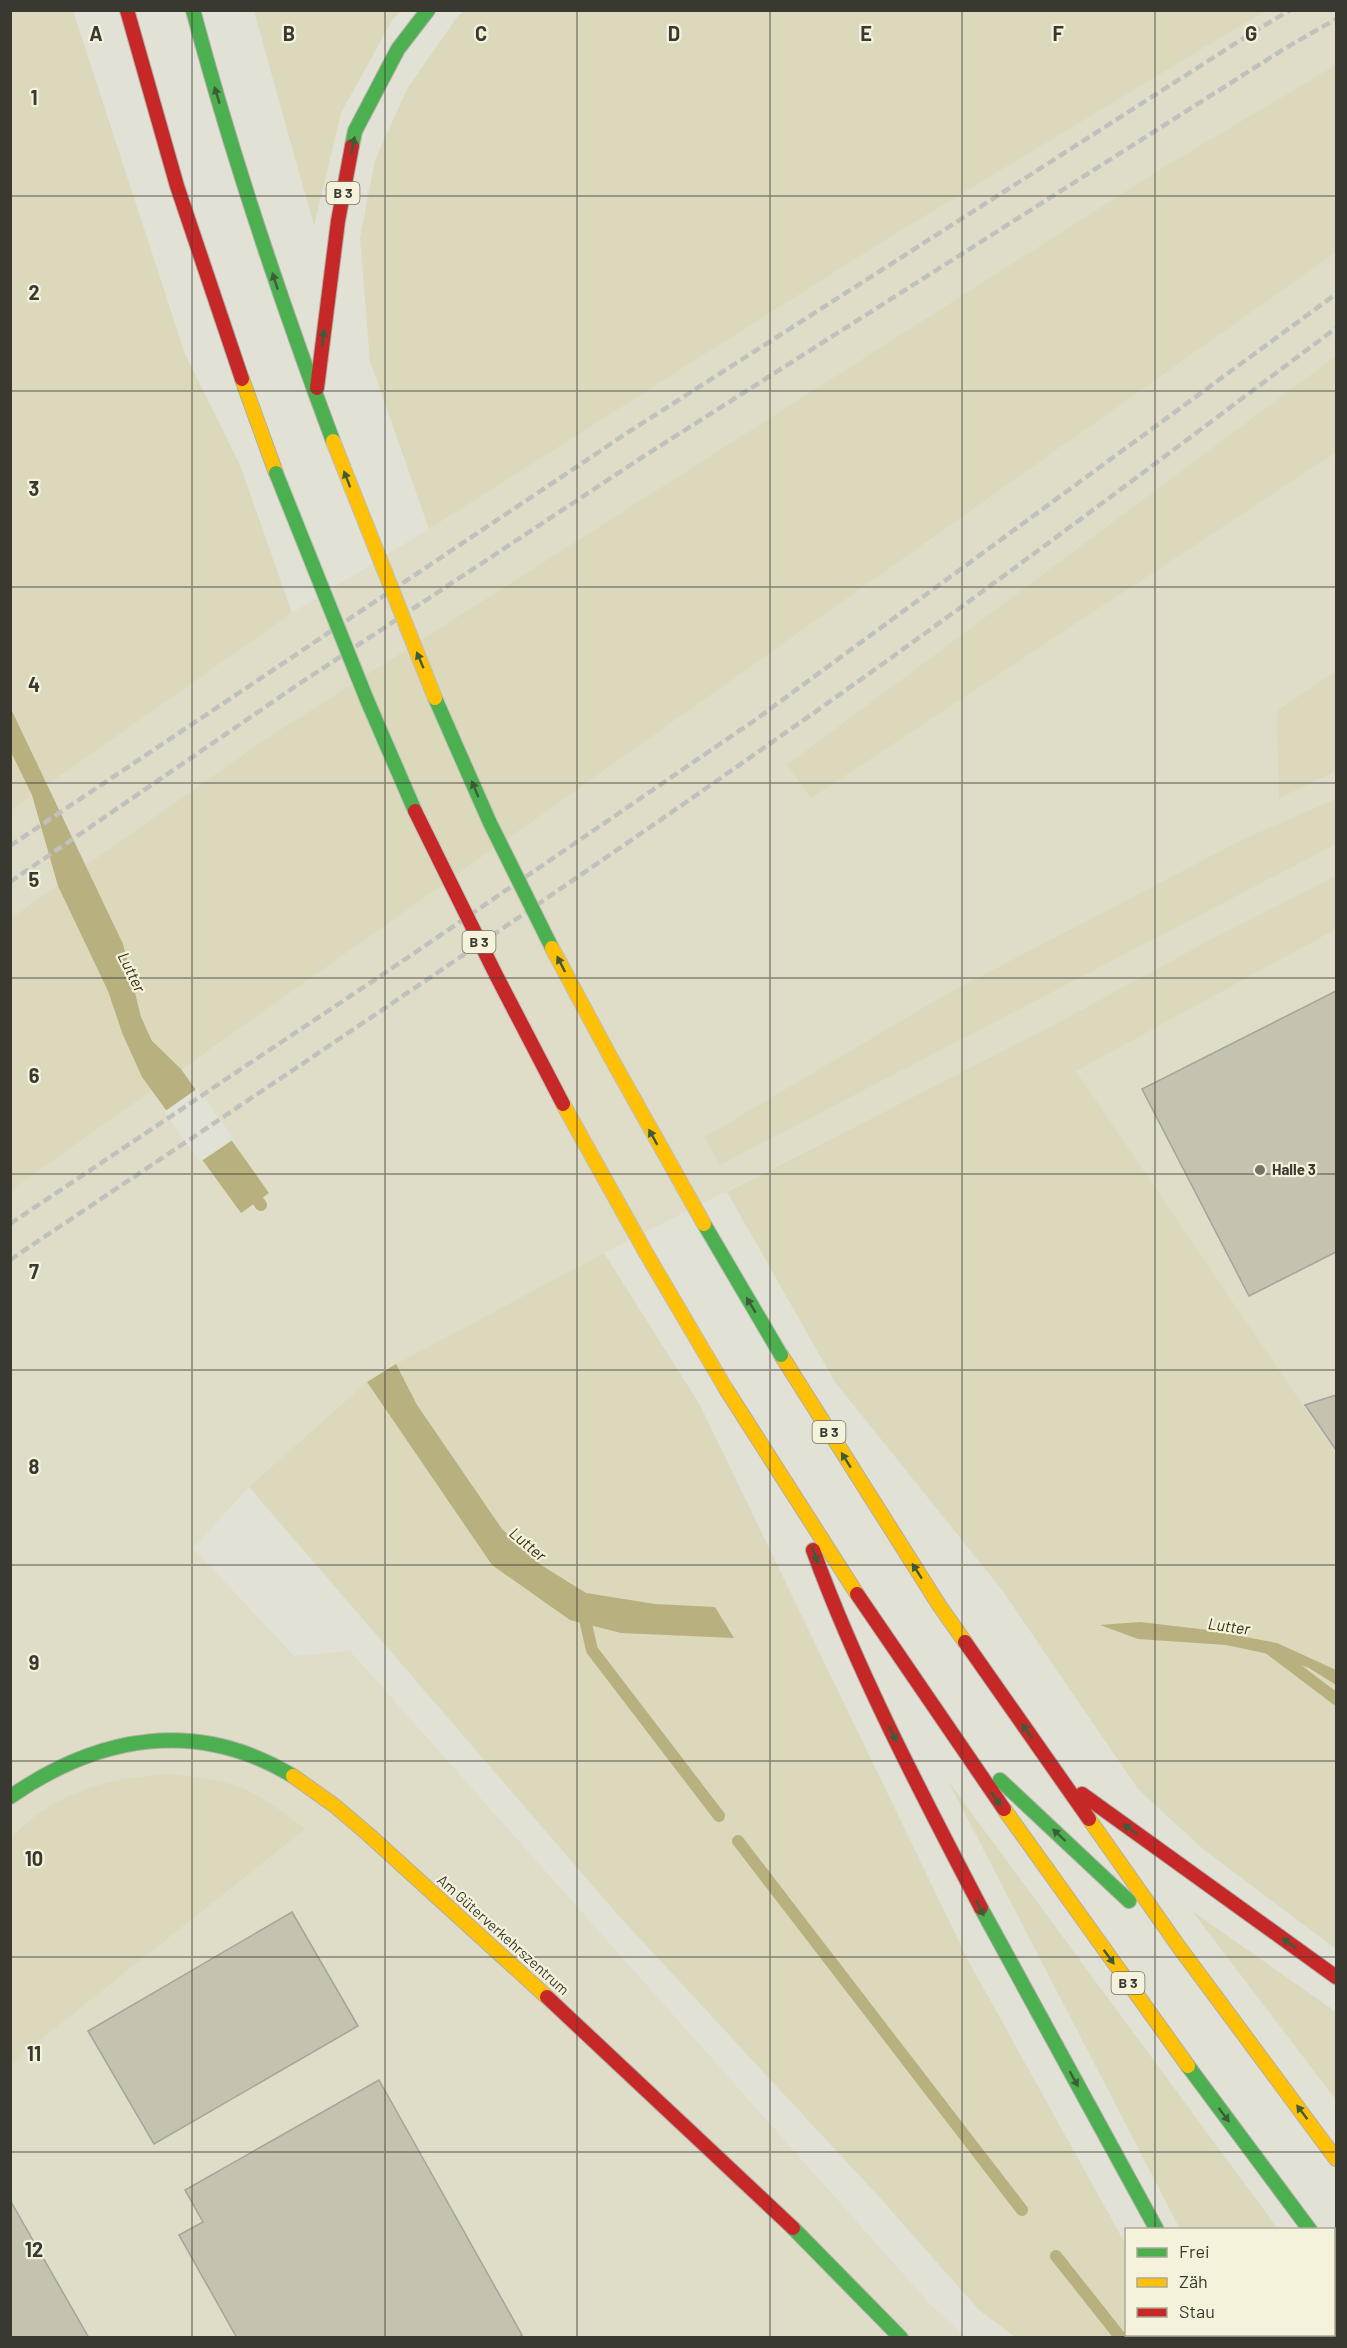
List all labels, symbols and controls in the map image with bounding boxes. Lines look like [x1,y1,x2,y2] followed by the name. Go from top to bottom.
[89,21,103,45] text: A
[283,21,295,45] text: B
[475,21,487,45] text: C
[668,21,680,45] text: D
[860,21,872,45] text: E
[1052,21,1064,45] text: F
[1245,21,1257,45] text: G
[30,85,38,109] text: 1
[212,86,221,104] one-way arrow
[348,135,357,154] one-way arrow
[326,182,360,204] road number: B 3
[270,272,280,290] one-way arrow
[28,280,40,304] text: 2
[318,328,328,347] one-way arrow
[342,470,351,488] one-way arrow
[29,476,39,500] text: 3
[415,650,425,668] one-way arrow
[28,672,40,696] text: 4
[471,781,480,798] one-way arrow
[29,867,40,891] text: 5
[462,931,496,953] road number: B 3
[115,949,151,996] water label: Lutter
[556,956,566,973] one-way arrow
[29,1063,40,1087] text: 6
[648,1128,658,1145] one-way arrow
[1272,1160,1316,1178] place label: Halle 3
[1253,1163,1267,1177] marker: Halle 3
[29,1259,39,1283] text: 7
[746,1296,756,1313] one-way arrow
[812,1421,846,1443] road number: B 3
[841,1452,852,1468] one-way arrow
[29,1454,40,1478] text: 8
[506,1523,552,1565] water label: Lutter
[810,1546,820,1564] one-way arrow
[911,1563,922,1579] one-way arrow
[1207,1613,1253,1638] water label: Lutter
[29,1650,39,1674] text: 9
[1021,1724,1033,1740] one-way arrow
[889,1725,898,1742] one-way arrow
[990,1790,1002,1806] one-way arrow
[1123,1823,1139,1835] one-way arrow
[1052,1829,1066,1843] one-way arrow
[25,1846,43,1870] text: 10
[434,1870,573,1998] street label: Am Güterverkehrszentrum
[975,1899,985,1917] one-way arrow
[1281,1937,1297,1949] one-way arrow
[1103,1949,1115,1965] one-way arrow
[1112,1972,1144,1994] road number: B 3
[27,2041,41,2065] text: 11
[1068,2071,1078,2088] one-way arrow
[1296,2105,1308,2120] one-way arrow
[1218,2106,1230,2122] one-way arrow
[1125,2228,1335,2336] legend
[25,2237,43,2261] text: 12
[1179,2240,1210,2262] text: Frei
[1179,2270,1208,2292] text: Zäh
[1179,2300,1215,2322] text: Stau

